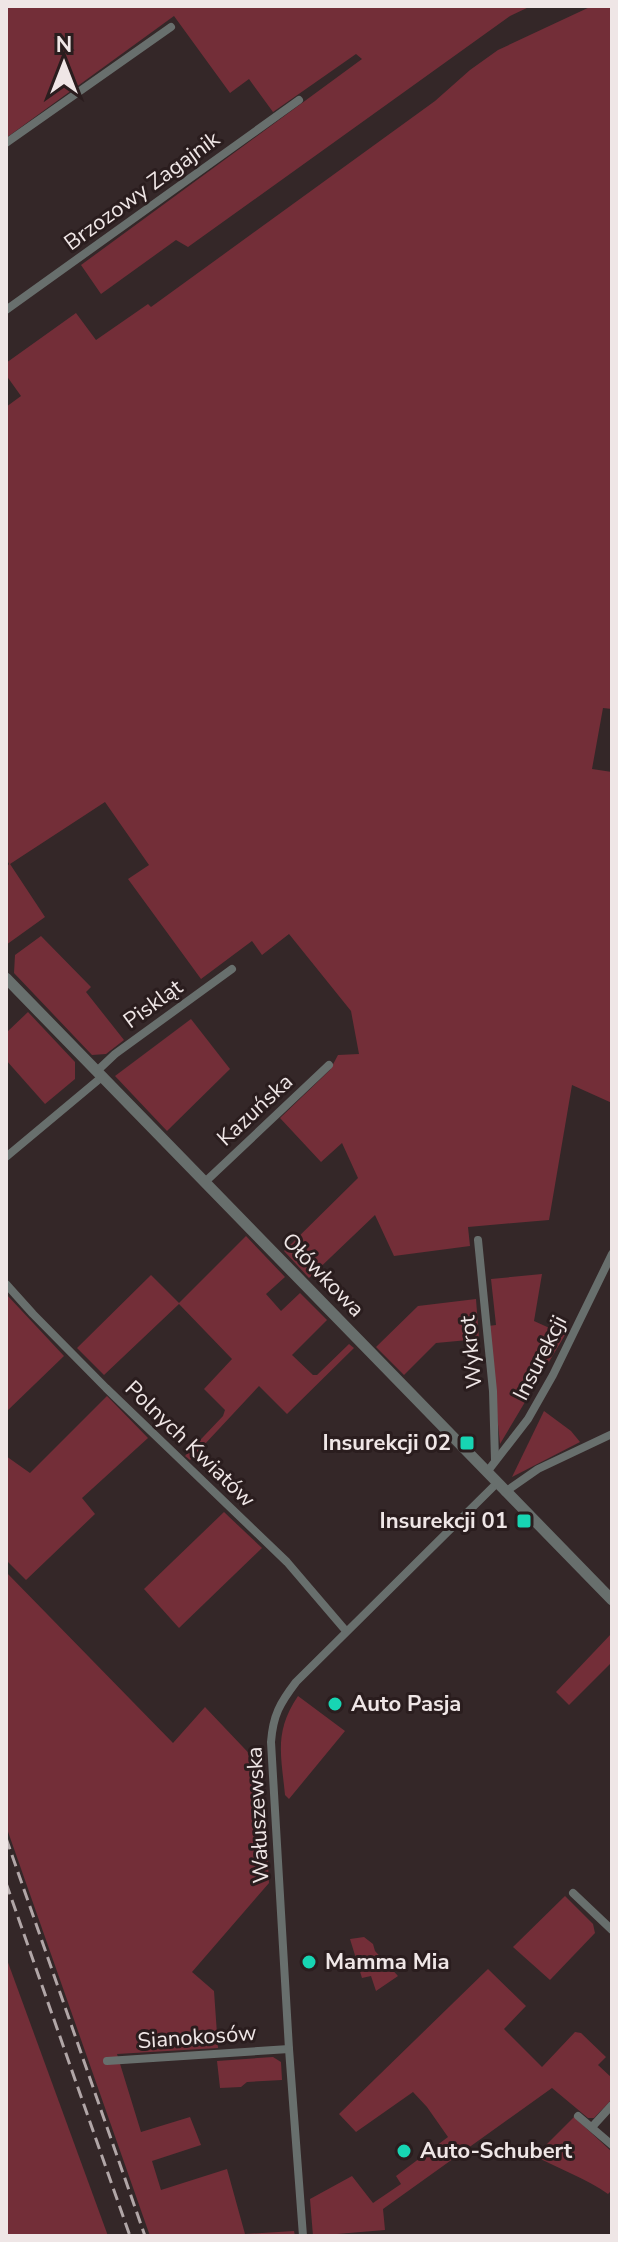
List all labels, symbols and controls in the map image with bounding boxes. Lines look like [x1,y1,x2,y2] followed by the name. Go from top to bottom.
[24,24,104,104] north arrow
[56,30,72,60] text: N
[58,124,227,258] street label: Brzozowy Zagajnik
[117,972,189,1036] street label: Piskląt
[211,1067,299,1153] street label: Kazuńska
[275,1226,371,1324] street label: Ołówkowa
[506,1310,574,1406] street label: Insurekcji
[452,1314,490,1390] street label: Wykrot
[118,1374,262,1514] street label: Polnych Kwiatów
[322,1428,451,1458] place label: Insurekcji 02
[458,1434,476,1452] marker: Insurekcji 02
[379,1506,508,1536] place label: Insurekcji 01
[515,1512,533,1530] marker: Insurekcji 01
[351,1689,461,1719] place label: Auto Pasja
[326,1695,344,1713] marker: Auto Pasja
[239,1746,277,1884] street label: Wałuszewska
[325,1947,449,1977] place label: Mamma Mia
[300,1953,318,1971] marker: Mamma Mia
[137,2018,257,2056] street label: Sianokosów
[420,2136,573,2166] place label: Auto-Schubert
[395,2142,413,2160] marker: Auto-Schubert

